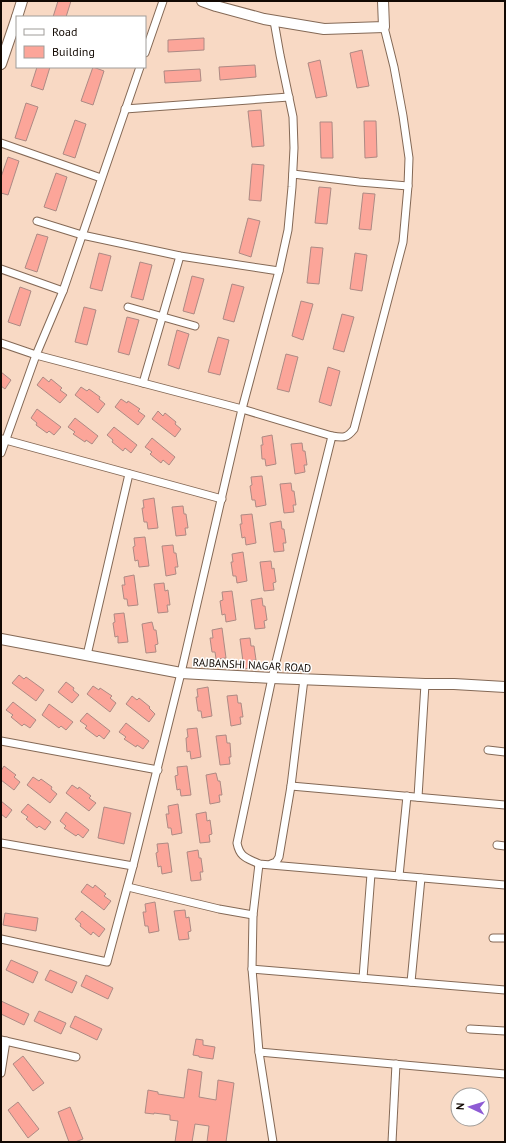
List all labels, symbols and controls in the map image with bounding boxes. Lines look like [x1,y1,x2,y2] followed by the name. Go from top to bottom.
[16,16,146,68] legend
[52,24,77,39] text: Road
[52,44,95,59] text: Building
[192,655,312,675] street label: RAJBANSHI NAGAR ROAD
[450,1087,490,1127] north arrow
[453,1102,467,1110] text: N

